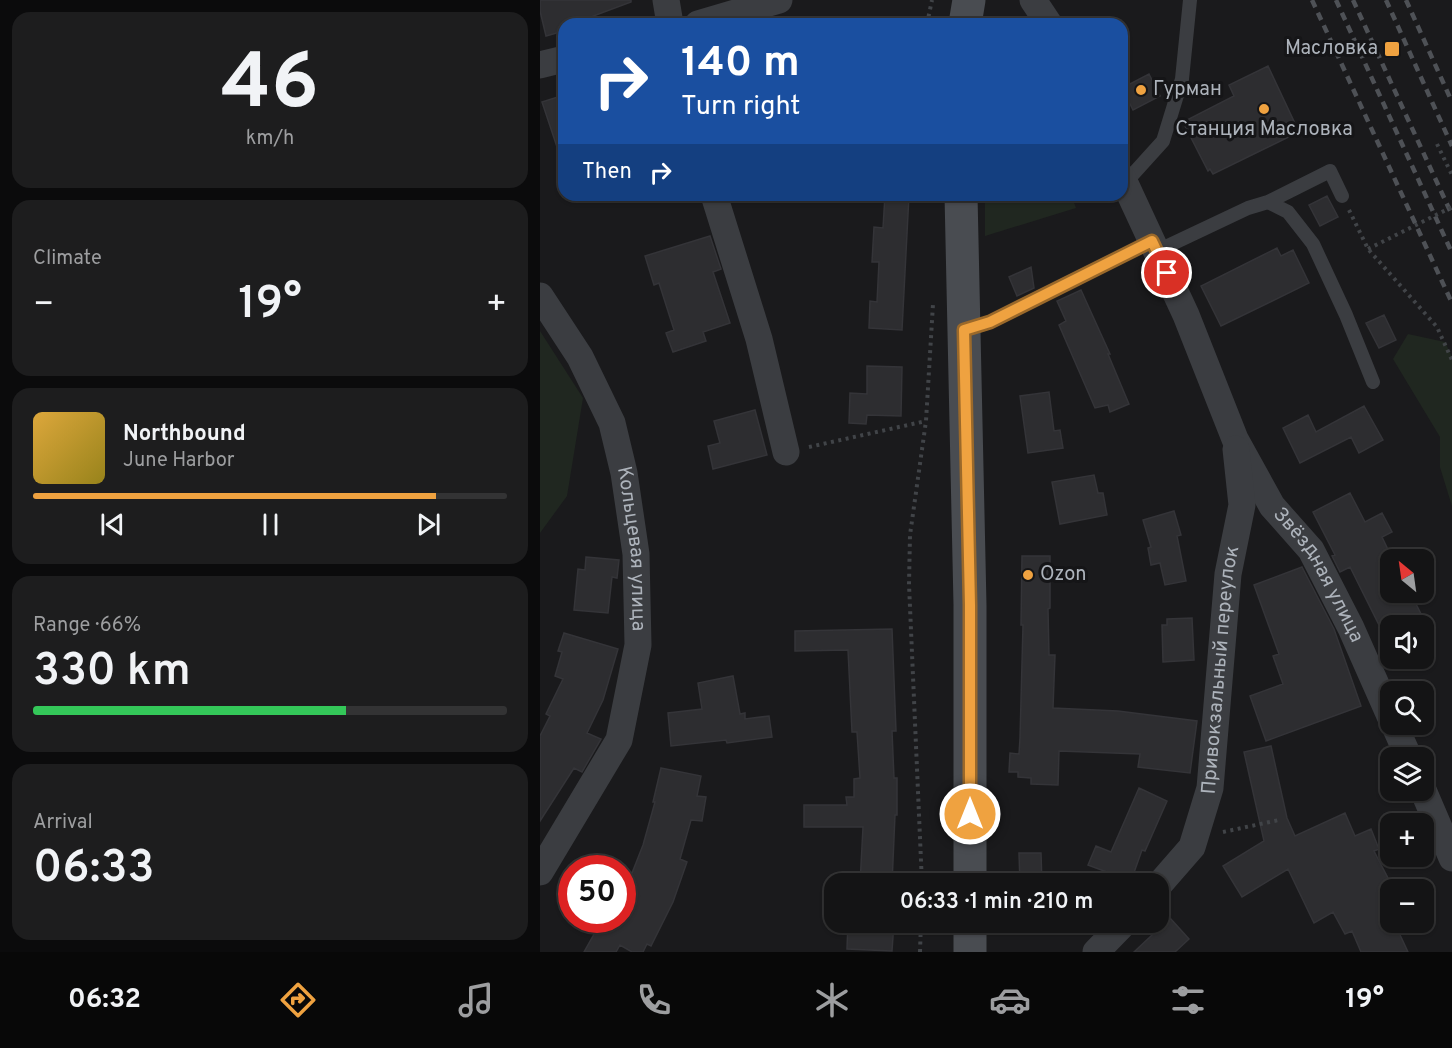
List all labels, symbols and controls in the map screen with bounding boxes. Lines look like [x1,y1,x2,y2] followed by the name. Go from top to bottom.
[1285,36,1378,62] place label: Масловка
[221,37,319,136] text: 46
[681,38,800,91] text: 140 m
[1383,40,1401,58] marker: Масловка
[582,42,660,120] icon: right
[1153,77,1222,103] place label: Гурман
[1134,83,1148,97] marker: Гурман
[681,90,800,124] text: Turn right
[1257,102,1271,116] marker: Станция Масловка
[1175,117,1353,143] place label: Станция Масловка
[246,126,294,152] text: km/h
[644,156,677,189] icon: right
[582,159,632,186] text: Then
[33,246,102,272] text: Climate
[1141,247,1192,298] pin
[1150,256,1183,289] icon: arrive
[238,277,302,334] text: 19°
[33,285,54,327] text: −
[486,285,507,327] text: +
[123,421,246,448] text: Northbound
[123,448,235,474] text: June Harbor
[610,464,651,631] street label: Кольцевая улица
[1267,502,1369,647] street label: Звёздная улица
[96,508,129,541] icon: previous
[254,508,287,541] icon: pause
[412,508,445,541] icon: next
[1197,543,1246,795] street label: Привокзальный переулок
[1380,549,1434,603] north arrow
[1380,549,1434,933] map controls
[1040,562,1086,588] place label: Ozon
[1021,568,1035,582] marker: Ozon
[33,613,141,639] text: Range · 66%
[1380,615,1434,669] button: sound
[33,644,191,701] text: 330 km
[1380,681,1434,735] button: search
[1380,747,1434,801] button: layers
[938,782,1002,846] position arrow
[33,810,93,836] text: Arrival
[1380,813,1434,867] button: +
[33,841,154,898] text: 06:33
[558,855,636,933] speed limit sign: 50
[1380,879,1434,933] button: −
[900,889,1093,916] text: 06:33 · 1 min · 210 m
[277,979,319,1021] icon: directions
[455,979,497,1021] icon: music
[633,979,675,1021] icon: phone
[811,979,853,1021] icon: climate
[989,979,1031,1021] icon: car
[1167,979,1209,1021] icon: filters
[68,983,141,1017] text: 06:32
[1345,983,1384,1017] text: 19°

